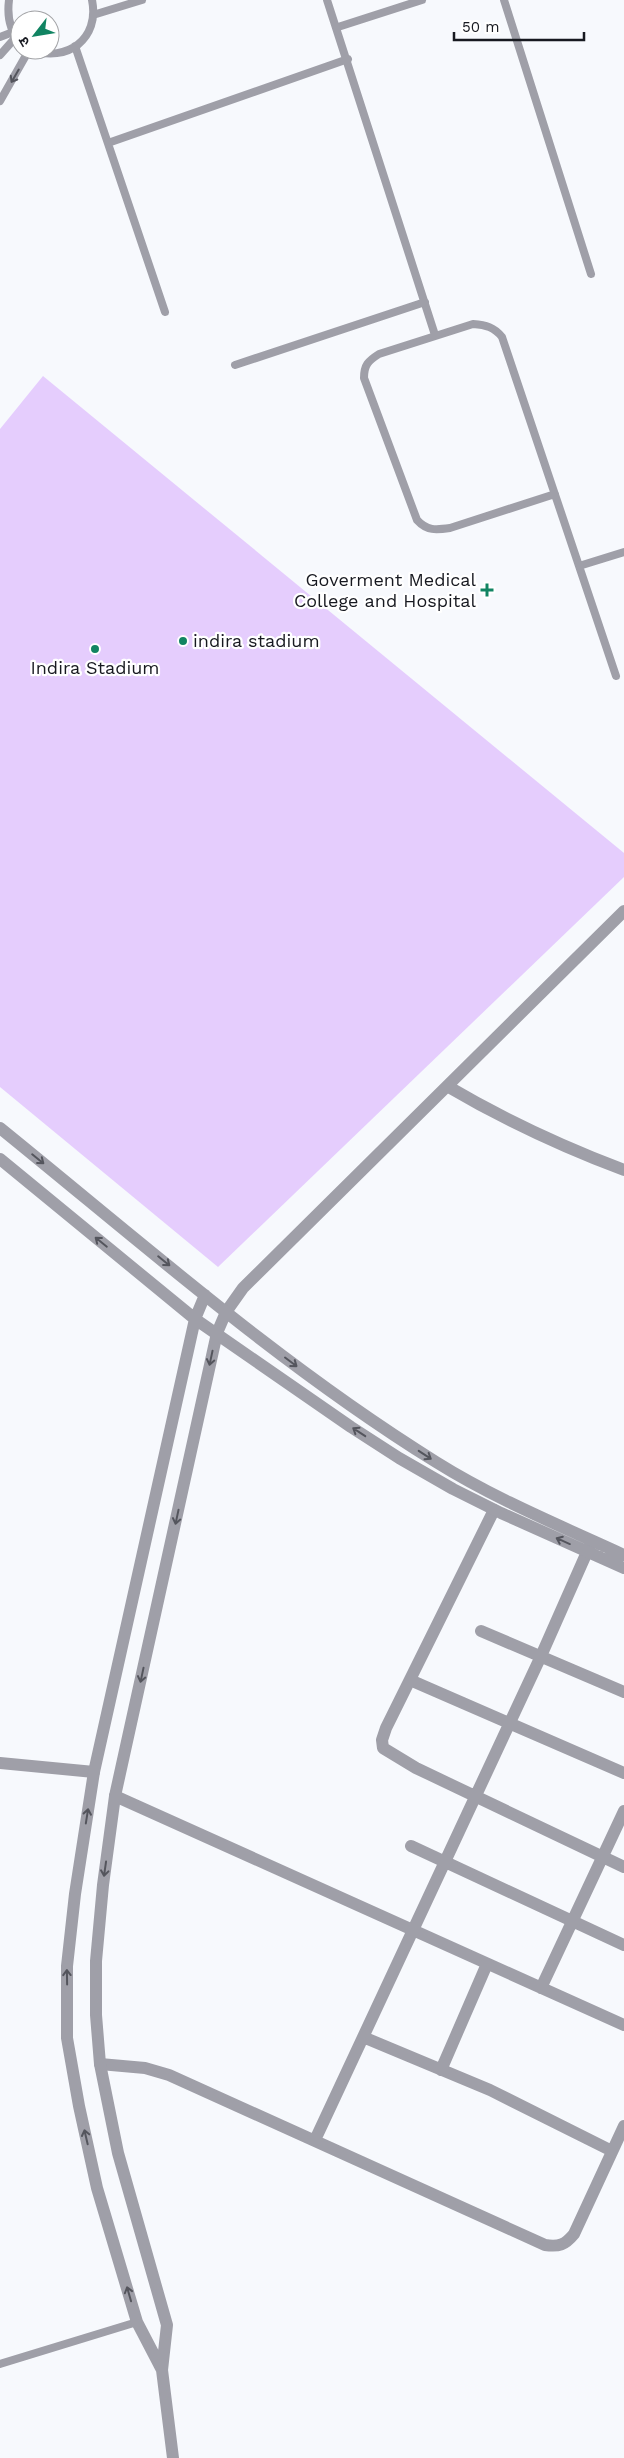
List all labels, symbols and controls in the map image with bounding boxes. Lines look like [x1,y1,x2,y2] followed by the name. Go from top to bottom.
[10,10,60,60] north arrow
[454,10,584,42] scale bar
[462,18,499,36] text: 50 m
[14,33,33,49] text: उ
[9,68,19,82] one-way arrow
[294,569,476,611] place label: Goverment Medical College and Hospital
[480,583,494,597] marker: Goverment Medical College and Hospital
[193,630,320,651] place label: indira stadium
[177,635,189,647] marker: indira stadium
[89,643,101,655] marker: Indira Stadium
[30,657,160,678] place label: Indira Stadium
[31,1153,44,1164] one-way arrow
[95,1236,108,1247] one-way arrow
[157,1256,170,1267] one-way arrow
[206,1350,215,1366] one-way arrow
[285,1356,298,1367] one-way arrow
[352,1426,366,1436] one-way arrow
[417,1450,431,1460] one-way arrow
[171,1508,181,1524] one-way arrow
[556,1536,571,1545] one-way arrow
[137,1667,146,1683] one-way arrow
[83,1808,93,1824] one-way arrow
[100,1861,110,1877] one-way arrow
[62,1969,72,1985] one-way arrow
[81,2130,90,2146] one-way arrow
[123,2287,133,2303] one-way arrow

